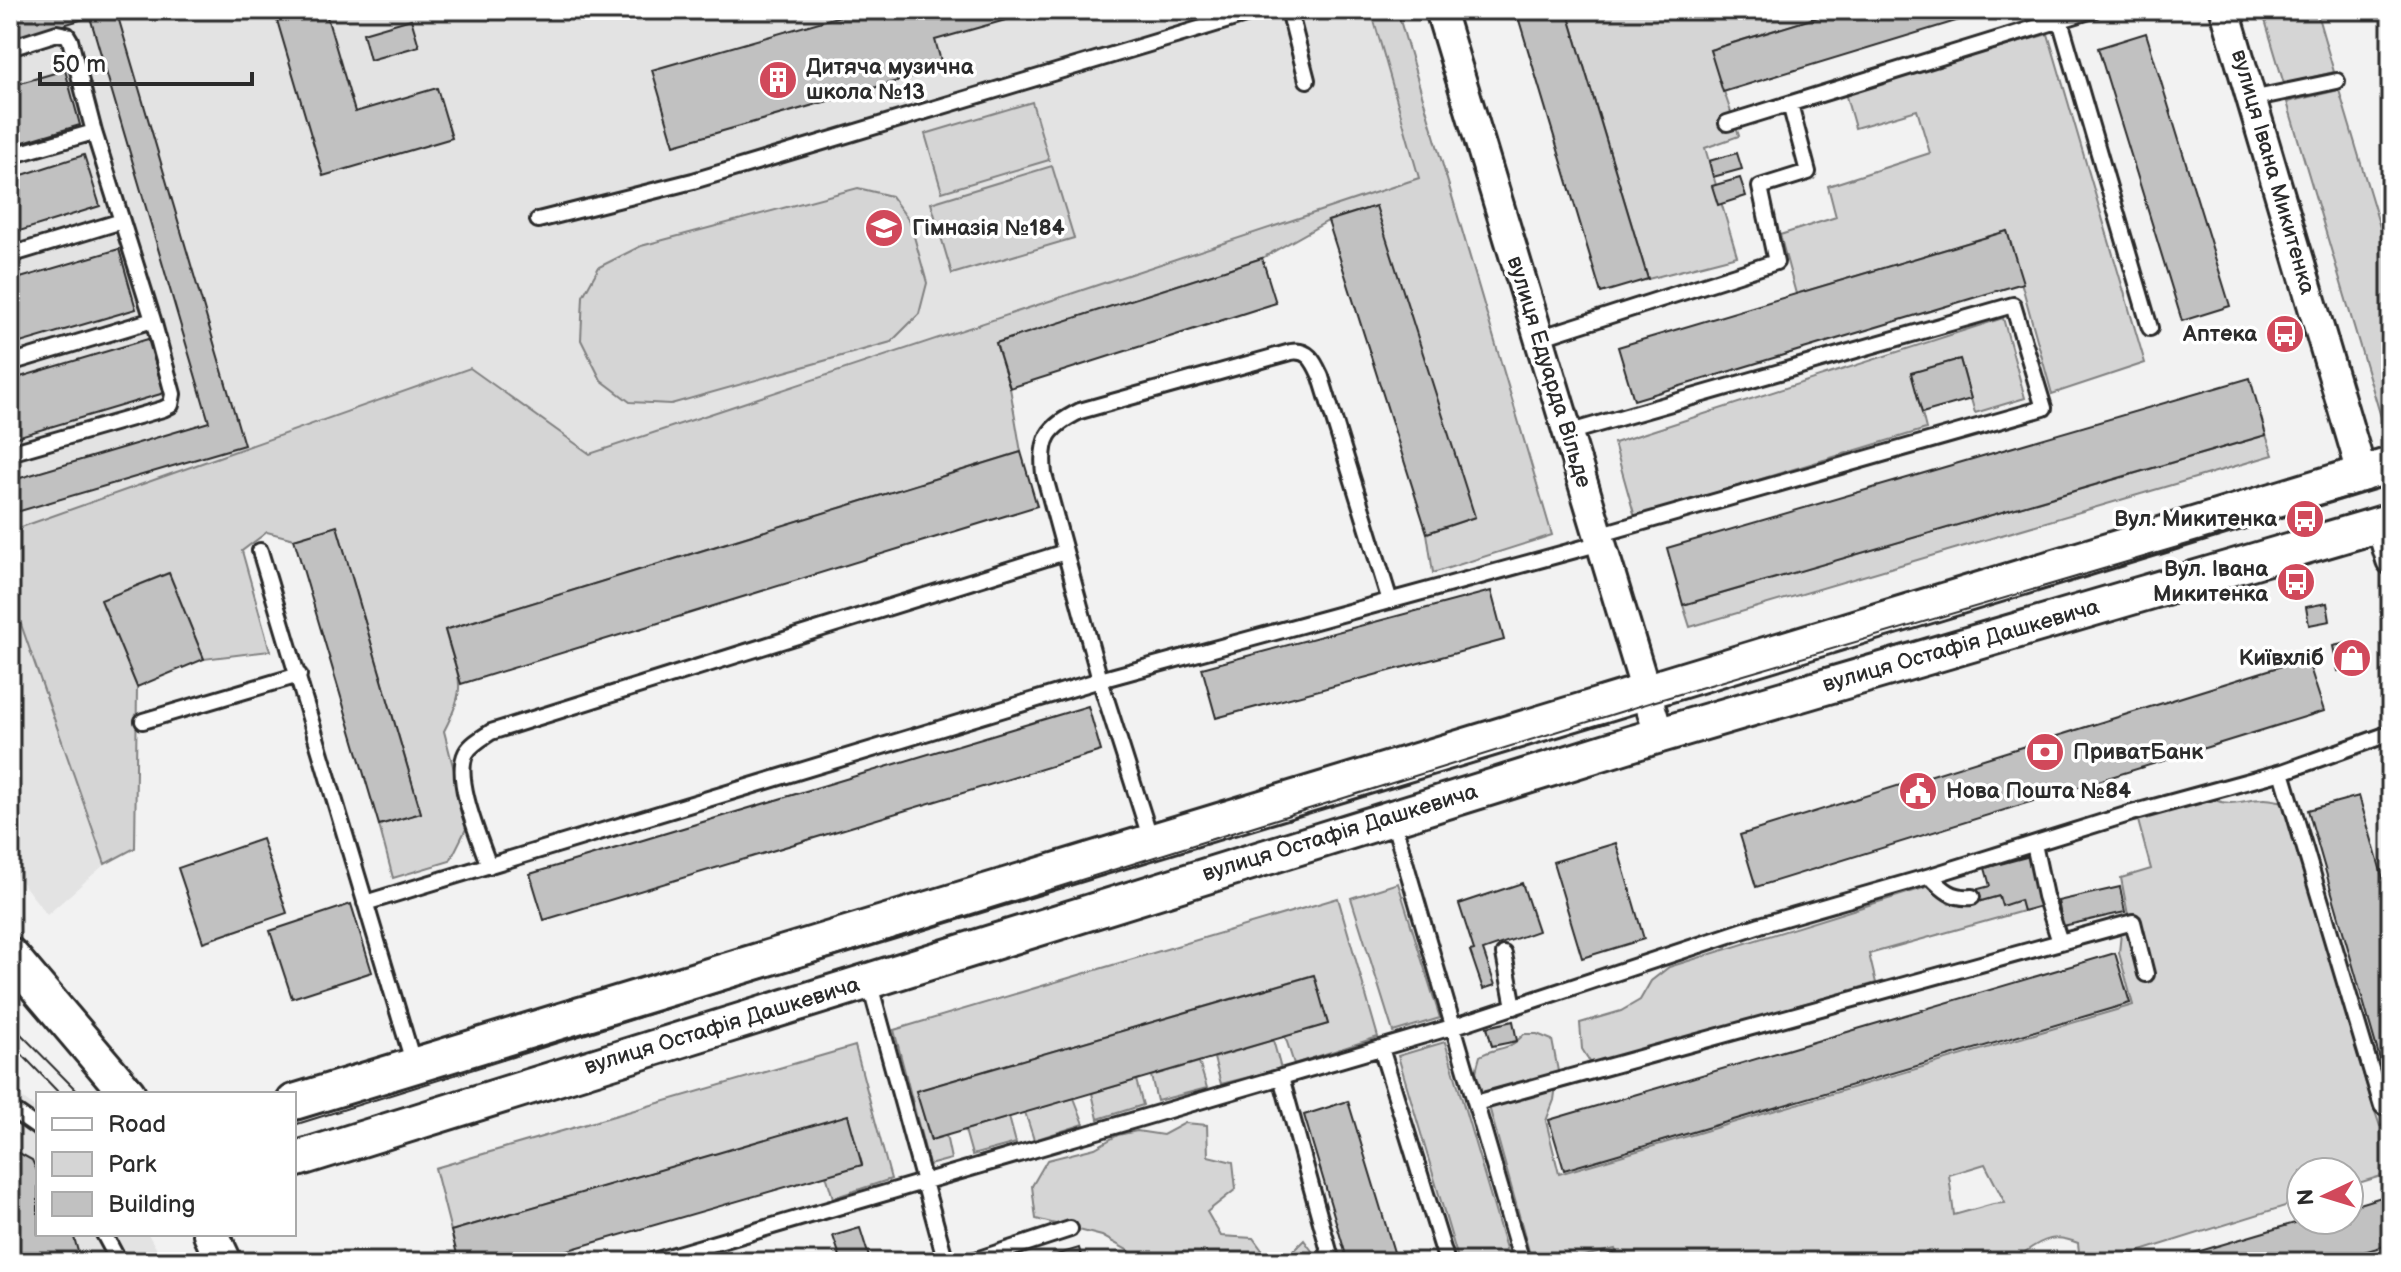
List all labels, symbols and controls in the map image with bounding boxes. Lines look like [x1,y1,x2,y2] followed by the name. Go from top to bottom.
[40,36,252,86] scale bar
[2225,46,2321,298] street label: вулиця Івана Микитенка
[52,50,106,79] text: 50 m
[806,54,974,106] place label: Дитяча музична школа №13
[757,59,799,101] building icon: Дитяча музична школа №13
[863,207,905,249] school or university icon: Гімназія №184
[912,215,1065,242] place label: Гімназія №184
[1501,253,1597,491] street label: вулиця Едуарда Вільде
[2264,313,2306,355] bus stop icon: Аптека
[2182,321,2257,348] place label: Аптека
[2284,498,2326,540] bus stop icon: Вул. Микитенка
[2114,506,2277,533] place label: Вул. Микитенка
[2153,556,2268,608] place label: Вул. Івана Микитенка
[2275,561,2317,603] bus stop icon: Вул. Івана Микитенка
[1820,594,2102,698] street label: вулиця Остафія Дашкевича
[2331,637,2373,679] shop icon: Київхліб
[2239,645,2324,672] place label: Київхліб
[2024,731,2066,773] bank icon: ПриватБанк
[2073,739,2203,766] place label: ПриватБанк
[1897,770,1939,812] public building icon: Нова Пошта №84
[1199,778,1481,888] street label: вулиця Остафія Дашкевича
[1946,778,2131,805] place label: Нова Пошта №84
[581,971,863,1081] street label: вулиця Остафія Дашкевича
[36,1092,296,1236] legend
[108,1110,166,1139] text: Road
[108,1150,156,1179] text: Park
[2285,1156,2365,1236] north arrow
[2293,1188,2321,1206] text: N
[108,1190,195,1219] text: Building

